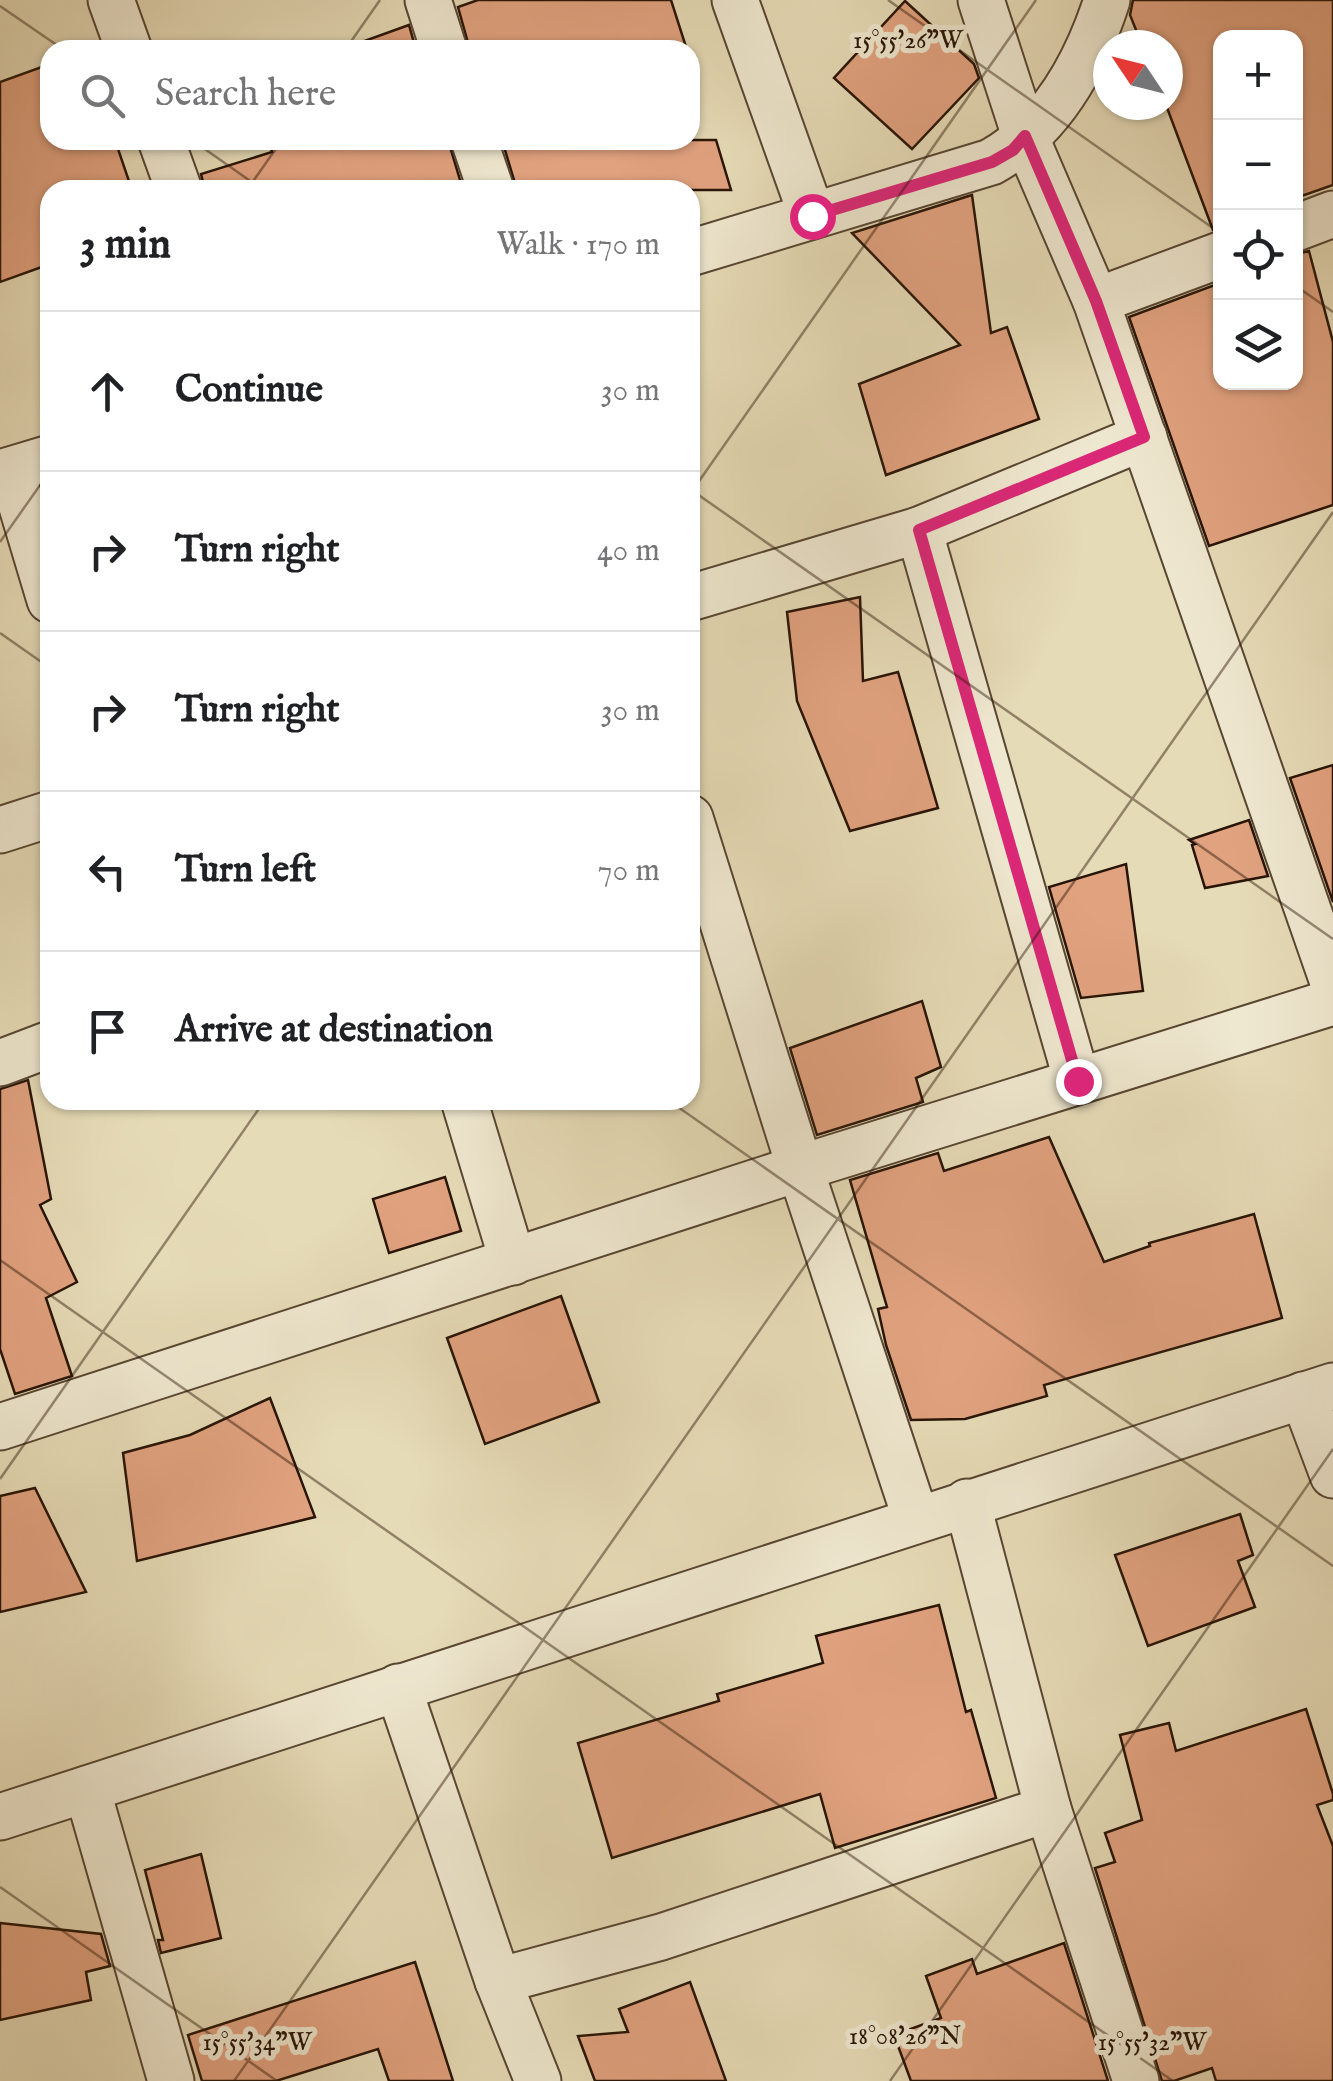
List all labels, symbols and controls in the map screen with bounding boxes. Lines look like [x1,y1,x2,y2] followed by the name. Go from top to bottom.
[853,25,964,57] text: 15°55'26"W
[1093,30,1183,120] north arrow
[1213,30,1303,390] map controls
[1213,30,1303,120] button: +
[40,40,700,150] search box
[75,68,130,123] icon: search
[155,71,336,119] text: Search here
[1213,120,1303,210] button: −
[790,194,836,240] route start
[1213,210,1303,300] button: locate
[80,219,171,272] text: 3 min
[496,225,660,266] text: Walk · 170 m
[1213,300,1303,390] button: layers
[80,364,135,419] icon: ahead
[175,367,323,415] text: Continue
[601,371,660,412] text: 30 m
[80,524,135,579] icon: right
[175,527,339,575] text: Turn right
[597,531,660,572] text: 40 m
[80,684,135,739] icon: right
[175,687,339,735] text: Turn right
[601,691,660,732] text: 30 m
[80,844,135,899] icon: left
[175,847,316,895] text: Turn left
[598,851,660,892] text: 70 m
[80,1004,135,1059] icon: arrive
[175,1007,493,1055] text: Arrive at destination
[1056,1059,1102,1105] route end
[849,2021,961,2053] text: 18°08'26"N
[202,2027,313,2059] text: 15°55'34"W
[1098,2027,1207,2059] text: 15°55'32"W

